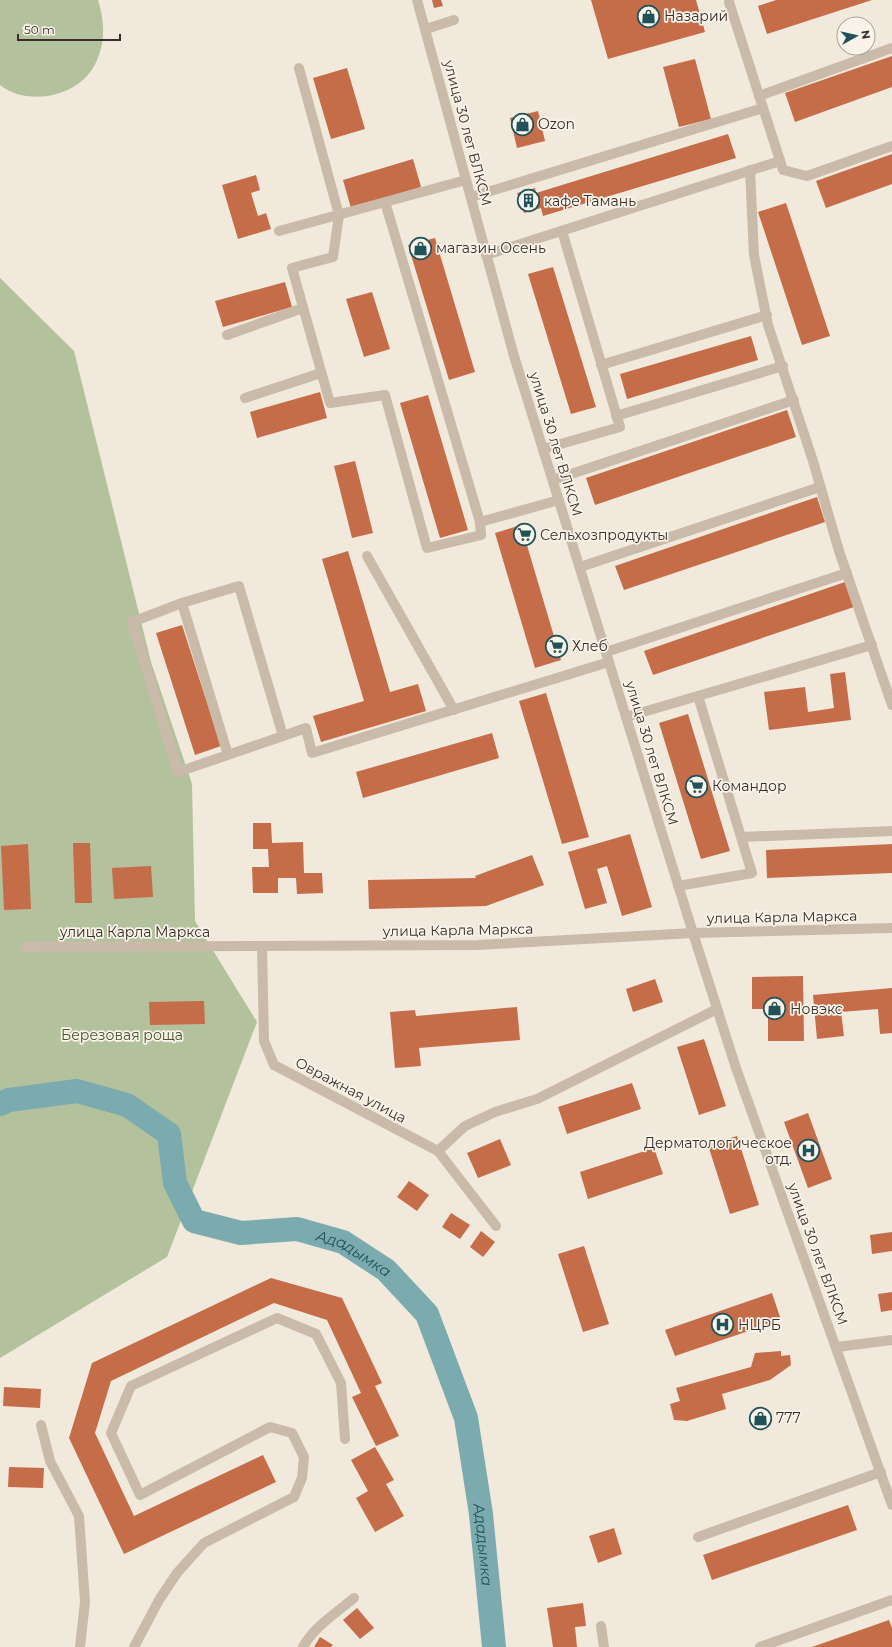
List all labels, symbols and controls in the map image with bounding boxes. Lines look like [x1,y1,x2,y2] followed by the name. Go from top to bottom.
[635,3,661,29] shop icon: Назарий
[664,7,728,25] place label: Назарий
[18,16,120,42] scale bar
[836,16,876,56] north arrow
[24,22,55,37] text: 50 m
[858,29,873,40] text: N
[440,57,496,208] street label: улица 30 лет ВЛКСМ
[509,111,535,137] shop icon: Ozon
[538,115,575,133] place label: Ozon
[516,188,542,214] building icon: кафе Тамань
[544,192,636,210] place label: кафе Тамань
[407,235,433,261] shop icon: магазин Осень
[436,239,546,257] place label: магазин Осень
[525,369,587,518] street label: улица 30 лет ВЛКСМ
[511,522,537,548] supermarket icon: Сельхозпродукты
[540,526,668,544] place label: Сельхозпродукты
[544,633,570,659] supermarket icon: Хлеб
[572,637,608,655] place label: Хлеб
[621,678,683,827] street label: улица 30 лет ВЛКСМ
[683,773,709,799] supermarket icon: Командор
[712,777,787,795] place label: Командор
[706,907,857,927] street label: улица Карла Маркса
[382,920,533,940] street label: улица Карла Маркса
[59,923,210,941] street label: улица Карла Маркса
[761,996,787,1022] shop icon: Новэкс
[790,1000,843,1018] place label: Новэкс
[61,1026,183,1044] park label: Березовая роща
[292,1053,410,1127] street label: Овражная улица
[644,1134,792,1168] place label: Дерматологическое отд.
[795,1138,821,1164] hospital icon: Дерматологическое отд.
[784,1180,852,1328] street label: улица 30 лет ВЛКСМ
[313,1225,395,1280] water label: Ададымка
[710,1312,736,1338] hospital icon: НЦРБ
[738,1316,781,1334] place label: НЦРБ
[748,1405,774,1431] shop icon: 777
[776,1409,801,1427] place label: 777
[470,1501,497,1587] water label: Ададымка

